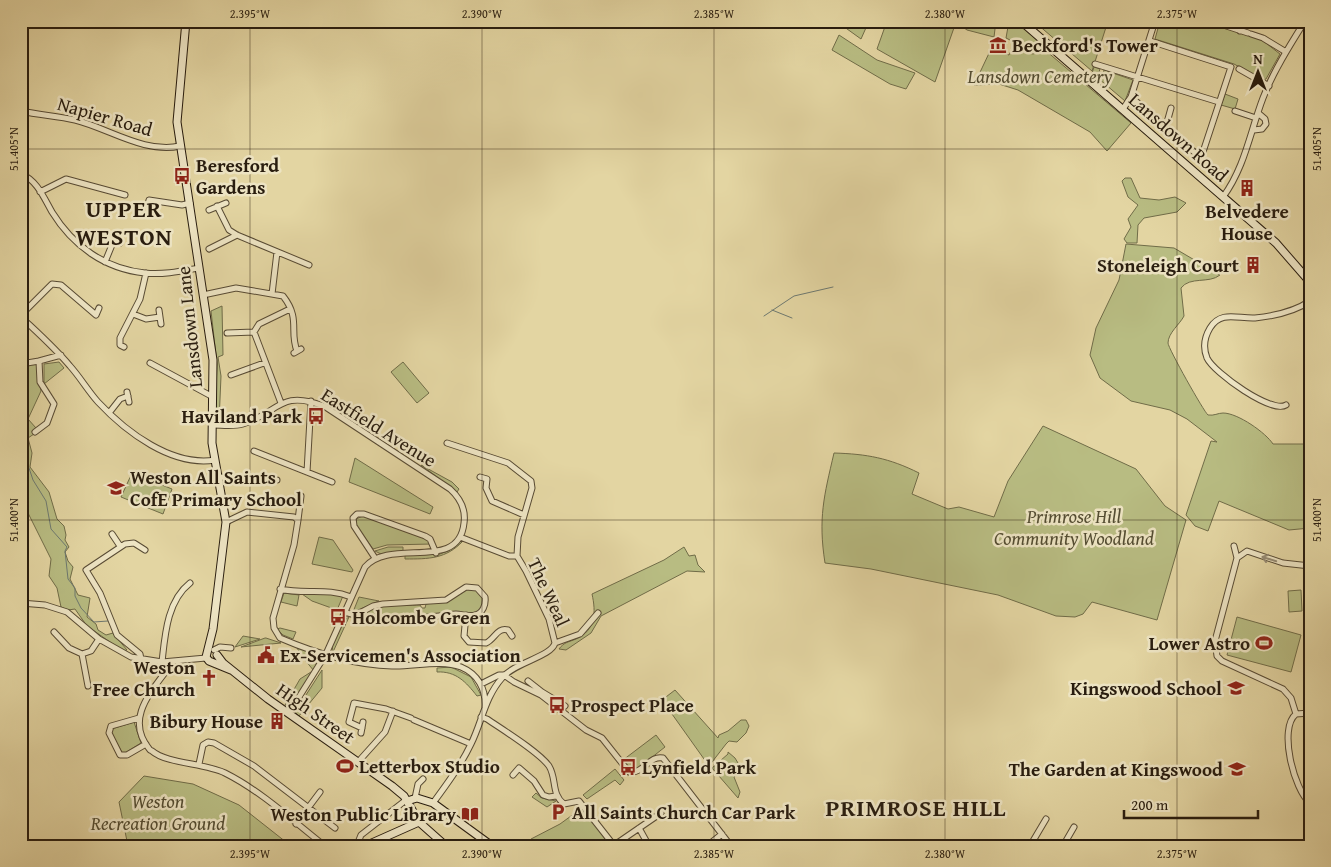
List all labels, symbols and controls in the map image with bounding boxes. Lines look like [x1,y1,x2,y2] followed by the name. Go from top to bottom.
[230,5,271,22] text: 2.395°W
[462,5,503,22] text: 2.390°W
[694,5,735,22] text: 2.385°W
[925,5,966,22] text: 2.380°W
[1157,5,1198,22] text: 2.375°W
[1012,31,1158,59] place label: Beckford's Tower
[988,35,1008,55] museum icon: Beckford's Tower
[1234,48,1284,98] north arrow
[1253,49,1263,69] text: N
[967,62,1113,90] park label: Lansdown Cemetery
[1123,86,1236,189] street label: Lansdown Road
[54,89,157,143] street label: Napier Road
[5,127,22,171] text: 51.405°N
[1308,127,1325,171] text: 51.405°N
[196,151,279,201] place label: Beresford Gardens
[172,166,192,186] bus stop icon: Beresford Gardens
[1237,178,1257,198] building icon: Belvedere House
[75,191,173,254] district label: UPPER WESTON
[1205,197,1289,247] place label: Belvedere House
[1097,251,1240,279] place label: Stoneleigh Court
[1243,255,1263,275] building icon: Stoneleigh Court
[169,265,209,389] street label: Lansdown Lane
[316,380,442,474] street label: Eastfield Avenue
[181,402,302,430] place label: Haviland Park
[306,406,326,426] bus stop icon: Haviland Park
[130,463,302,513] place label: Weston All Saints CofE Primary School
[106,478,126,498] school or university icon: Weston All Saints CofE Primary School
[5,498,22,542] text: 51.400°N
[1308,498,1325,542] text: 51.400°N
[994,502,1154,552] park label: Primrose Hill Community Woodland
[521,553,577,631] street label: The Weal
[1262,554,1278,563] one-way arrow
[352,603,491,631] place label: Holcombe Green
[328,607,348,627] bus stop icon: Holcombe Green
[1149,629,1250,657] place label: Lower Astro
[1254,633,1274,653] sports icon: Lower Astro
[280,641,521,669] place label: Ex-Servicemen's Association
[256,645,276,665] public building icon: Ex-Servicemen's Association
[93,653,196,703] place label: Weston Free Church
[199,668,219,688] church icon: Weston Free Church
[1070,674,1222,702] place label: Kingswood School
[271,676,361,751] street label: High Street
[1226,678,1246,698] school or university icon: Kingswood School
[571,691,694,719] place label: Prospect Place
[547,695,567,715] bus stop icon: Prospect Place
[150,707,263,735] place label: Bibury House
[267,711,287,731] building icon: Bibury House
[359,752,500,780] place label: Letterbox Studio
[642,753,756,781] place label: Lynfield Park
[1009,755,1223,783] place label: The Garden at Kingswood
[335,756,355,776] sports icon: Letterbox Studio
[618,757,638,777] bus stop icon: Lynfield Park
[1227,759,1247,779] school or university icon: The Garden at Kingswood
[90,787,225,837] park label: Weston Recreation Ground
[1124,787,1257,819] scale bar
[826,790,1006,825] district label: PRIMROSE HILL
[1131,794,1169,815] text: 200 m
[572,798,796,826] place label: All Saints Church Car Park
[270,800,456,828] place label: Weston Public Library
[548,802,568,822] parking icon: All Saints Church Car Park
[460,804,480,824] library icon: Weston Public Library
[230,845,271,862] text: 2.395°W
[462,845,503,862] text: 2.390°W
[694,845,735,862] text: 2.385°W
[925,845,966,862] text: 2.380°W
[1157,845,1198,862] text: 2.375°W

